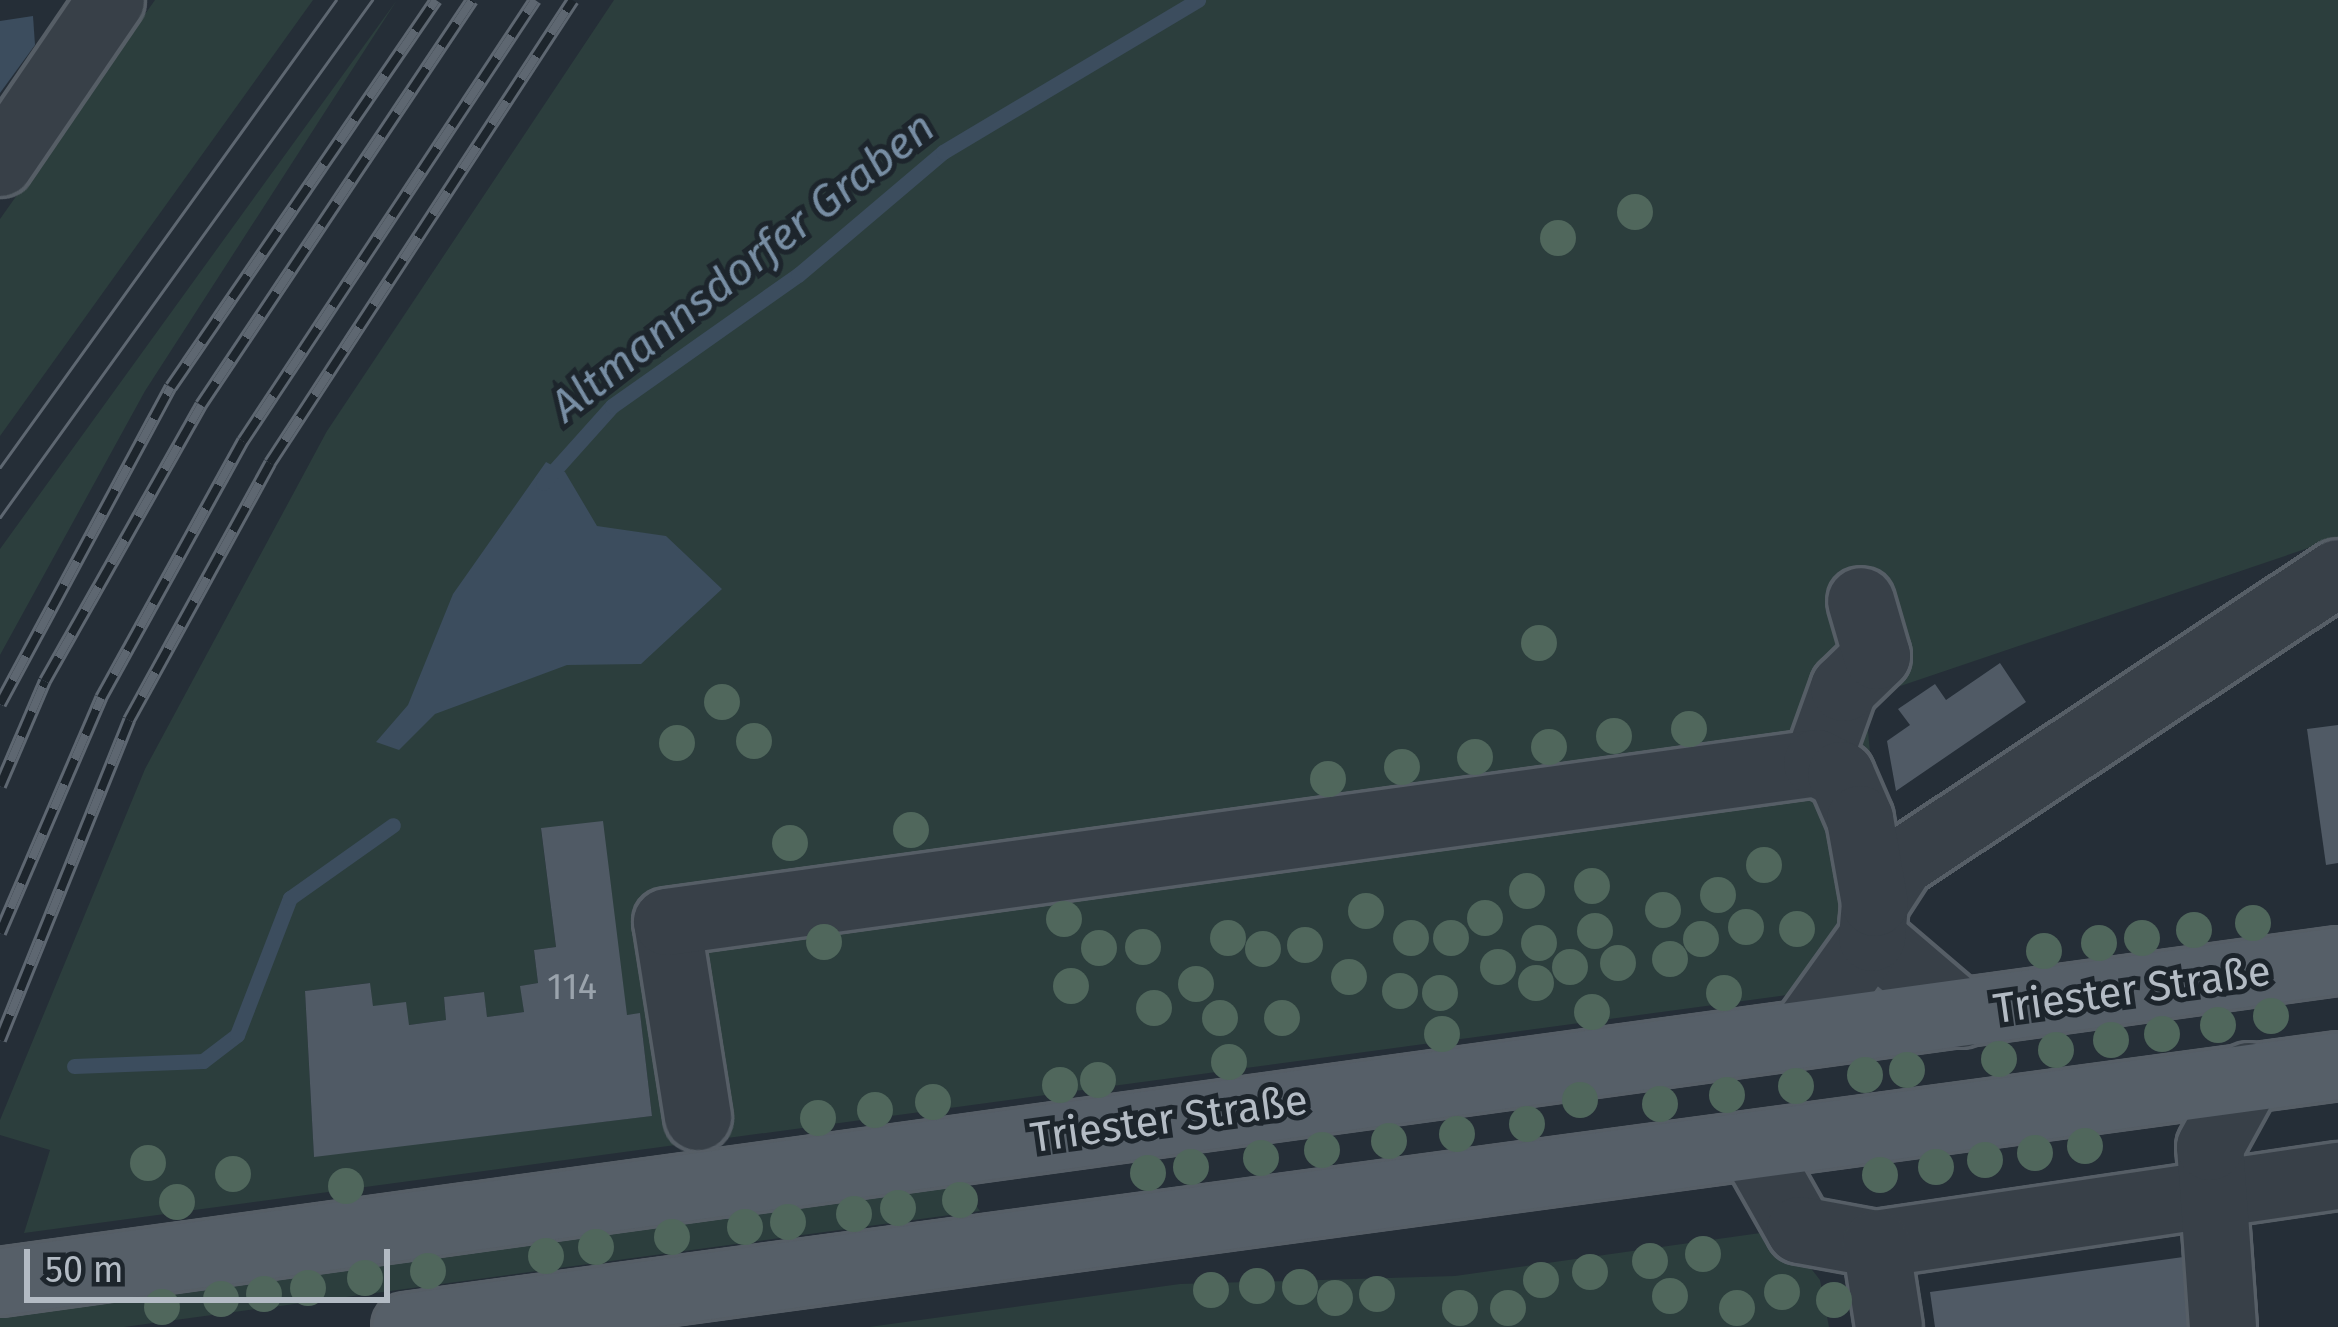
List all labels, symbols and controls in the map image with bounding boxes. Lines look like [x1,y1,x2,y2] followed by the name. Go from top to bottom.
[540,100,946,434] water label: Altmannsdorfer Graben
[1990,946,2274,1034] street label: Triester Straße
[547,966,597,1010] house number: 114
[1027,1075,1311,1163] street label: Triester Straße
[30,1225,396,1299] scale bar
[45,1248,124,1292] text: 50 m

